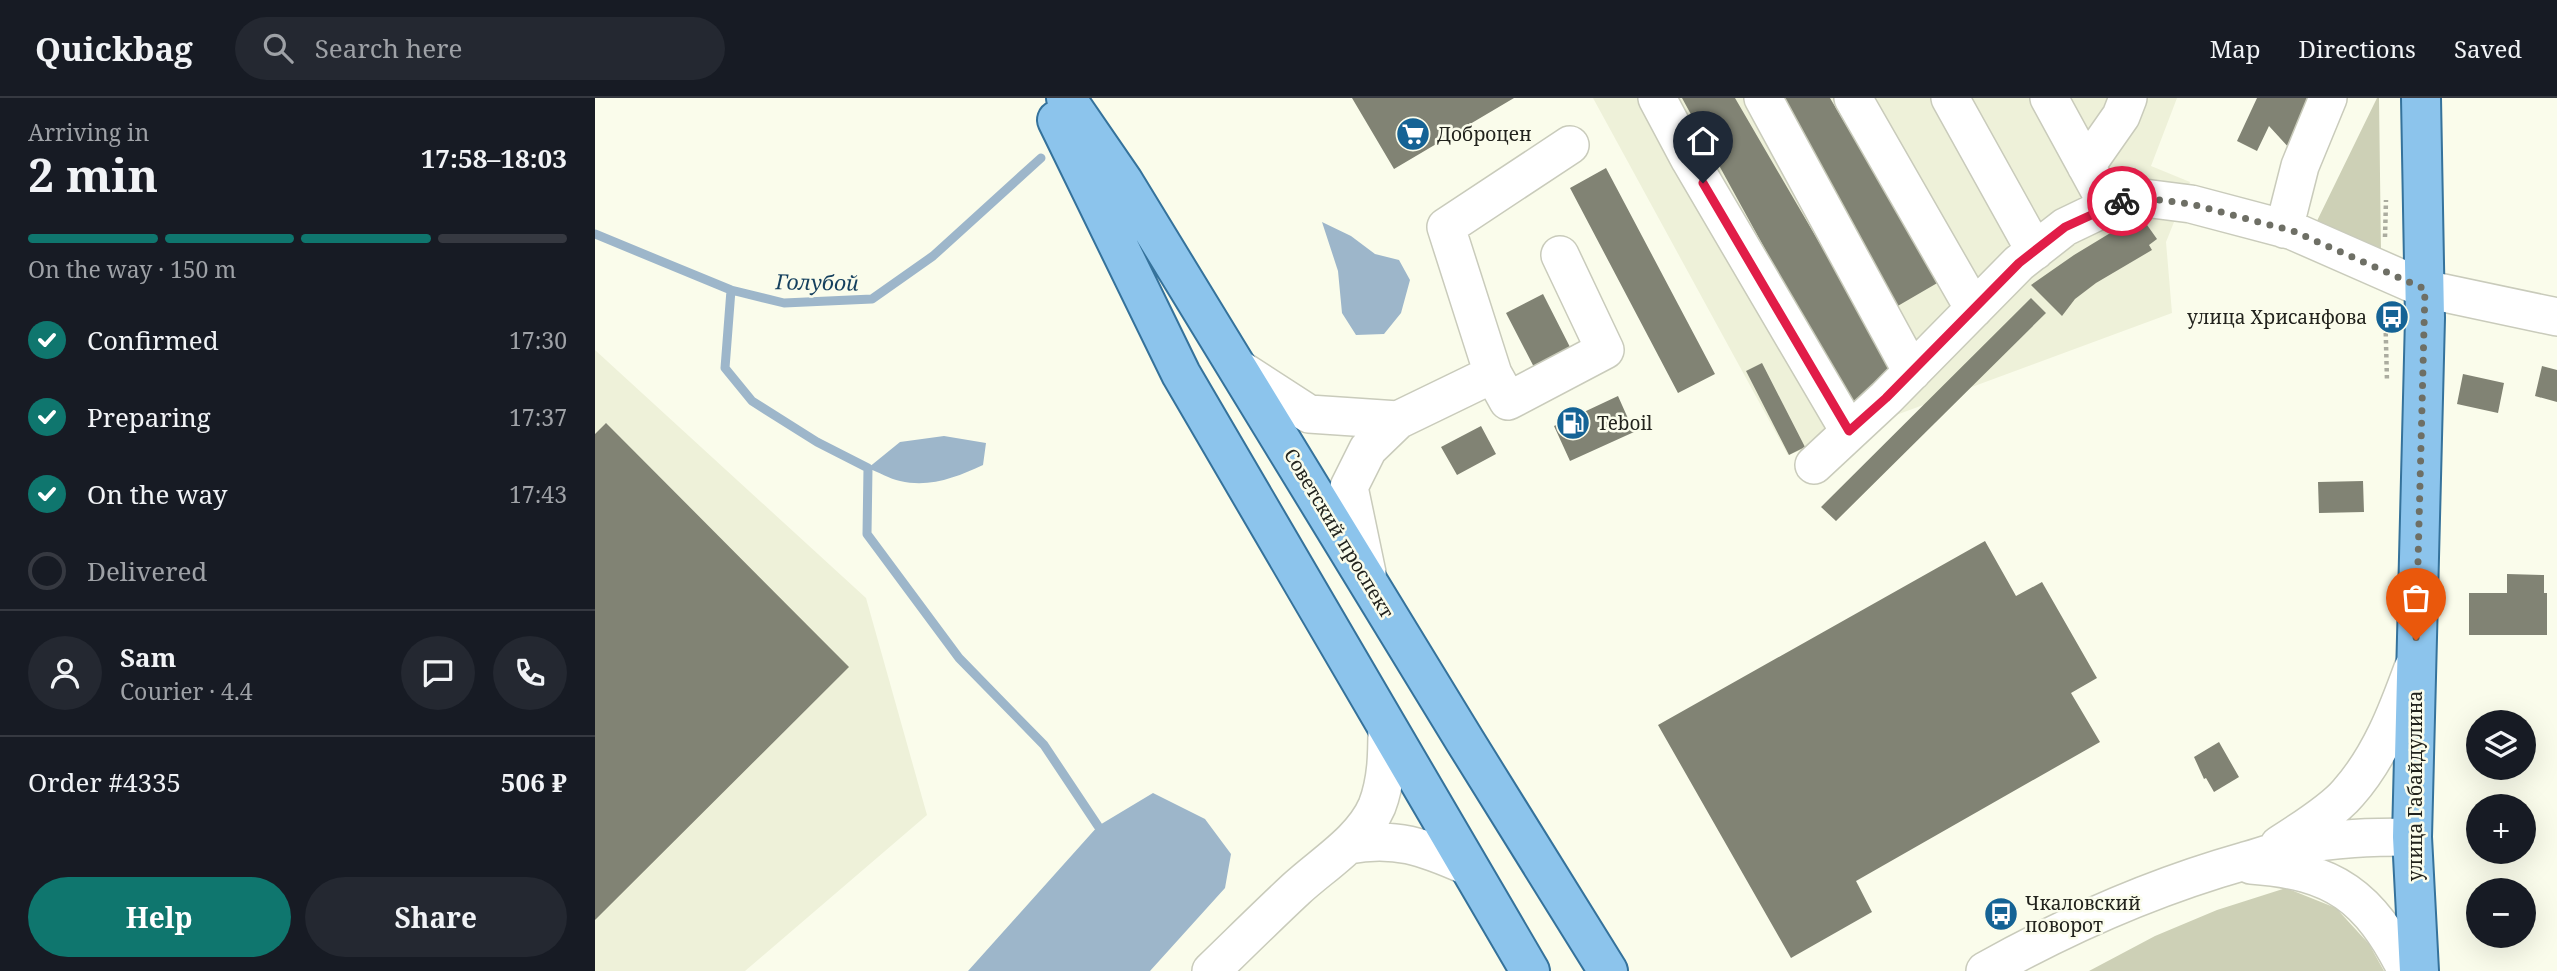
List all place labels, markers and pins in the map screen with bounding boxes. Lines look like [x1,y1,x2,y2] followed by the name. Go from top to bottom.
[1673,111,1733,183] pin
[1394,115,1432,153] supermarket icon: Доброцен
[1437,121,1532,147] place label: Доброцен
[2373,298,2411,336] bus stop icon: улица Хрисанфова
[2187,304,2367,330] place label: улица Хрисанфова
[1554,404,1592,442] fuel station icon: Teboil
[1597,410,1653,436] place label: Teboil
[2386,568,2446,640] pin
[2025,890,2141,938] place label: Чкаловский поворот
[1982,895,2020,933] bus stop icon: Чкаловский поворот

